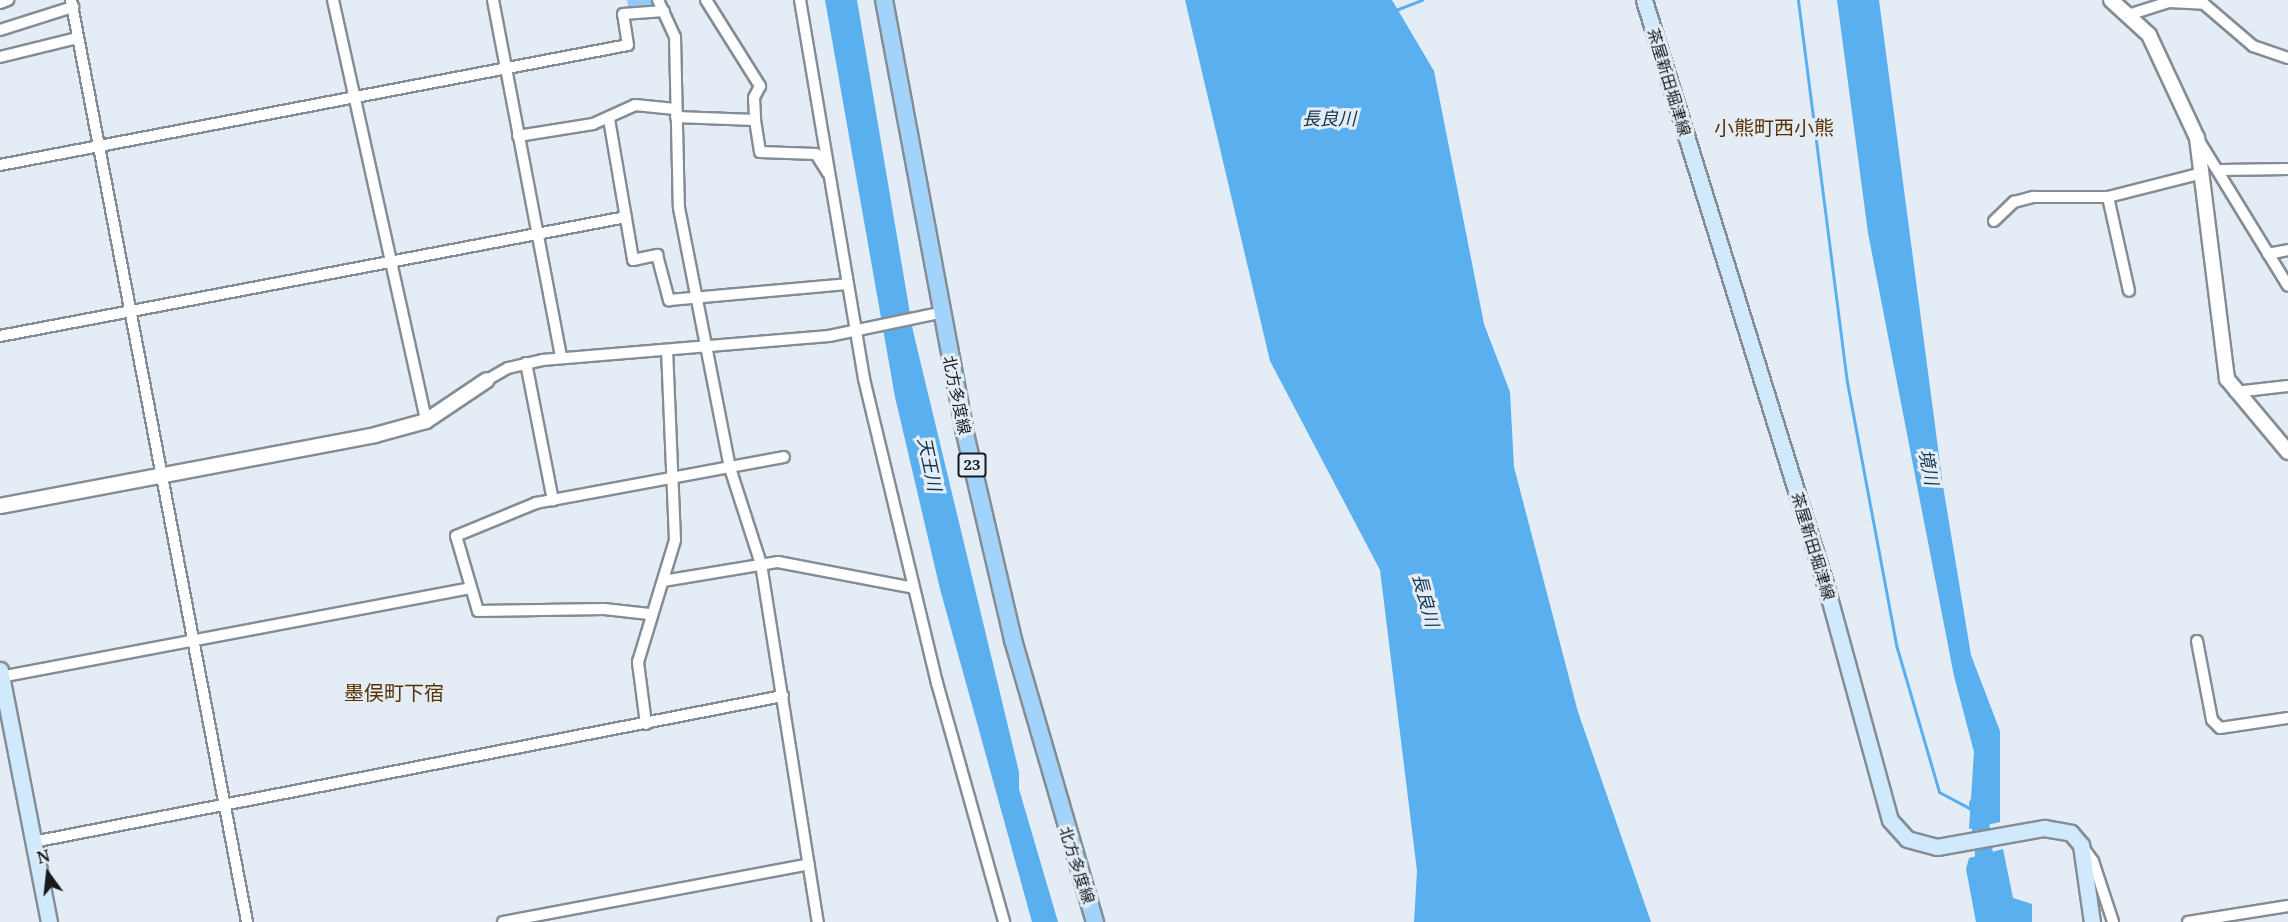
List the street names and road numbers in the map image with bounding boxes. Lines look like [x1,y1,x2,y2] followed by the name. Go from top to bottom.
[1643,26,1695,138] street label: 茶屋新田堀津線
[939,354,975,436] street label: 北方多度線
[957,453,987,477] road number: 23
[1787,490,1839,602] street label: 茶屋新田堀津線
[1056,824,1098,906] street label: 北方多度線

